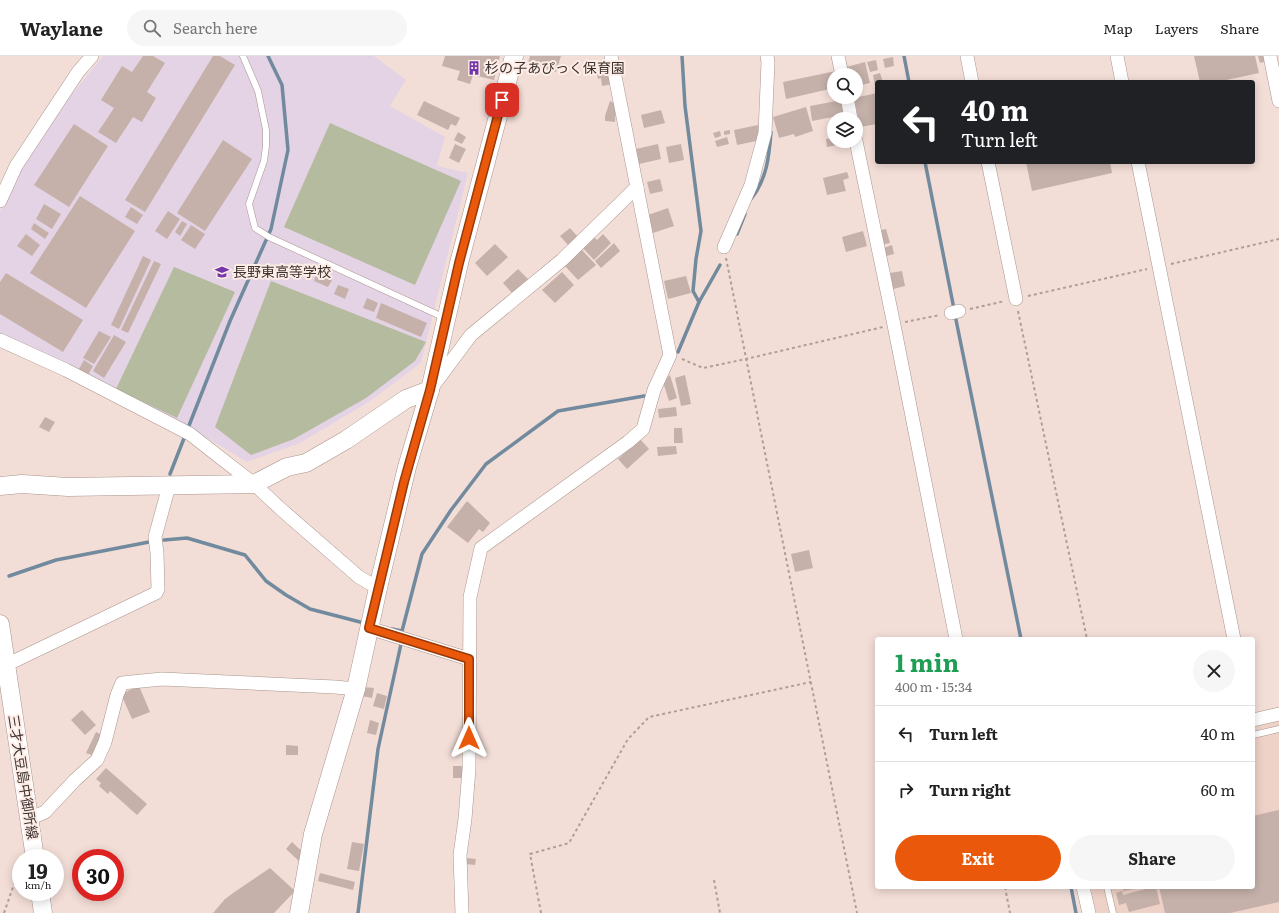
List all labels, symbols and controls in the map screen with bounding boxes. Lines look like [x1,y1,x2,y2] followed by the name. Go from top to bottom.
[127,10,407,46] search box
[20,14,103,42] text: Waylane
[173,16,257,39] text: Search here
[141,17,163,39] icon: search
[1103,18,1133,38] text: Map
[1155,18,1198,38] text: Layers
[1220,18,1259,38] text: Share
[485,57,625,77] place label: 杉の子あぴっく保育園
[466,60,482,76] building icon: 杉の子あぴっく保育園
[827,68,863,148] map controls
[827,68,863,104] button: search
[485,83,519,117] pin
[961,88,1029,130] text: 40 m
[491,89,513,111] icon: arrive
[895,96,947,148] icon: left
[827,112,863,148] button: layers
[961,126,1038,153] text: Turn left
[233,261,331,281] place label: 長野東高等学校
[214,264,230,280] school or university icon: 長野東高等学校
[895,644,959,679] text: 1 min
[1193,650,1235,692] button: close
[895,677,972,696] text: 400 m · 15:34
[4,713,44,841] street label: 三才大豆島中御所線
[448,717,490,759] position arrow
[929,722,998,745] text: Turn left
[1201,722,1235,745] text: 40 m
[895,723,917,745] icon: left
[929,778,1011,801] text: Turn right
[1201,778,1235,801] text: 60 m
[895,779,917,801] icon: right
[895,835,1061,881] button: Exit
[1069,835,1235,881] button: Share
[72,849,124,901] speed limit sign: 30
[28,855,48,885] text: 19
[25,877,51,892] text: km/h

